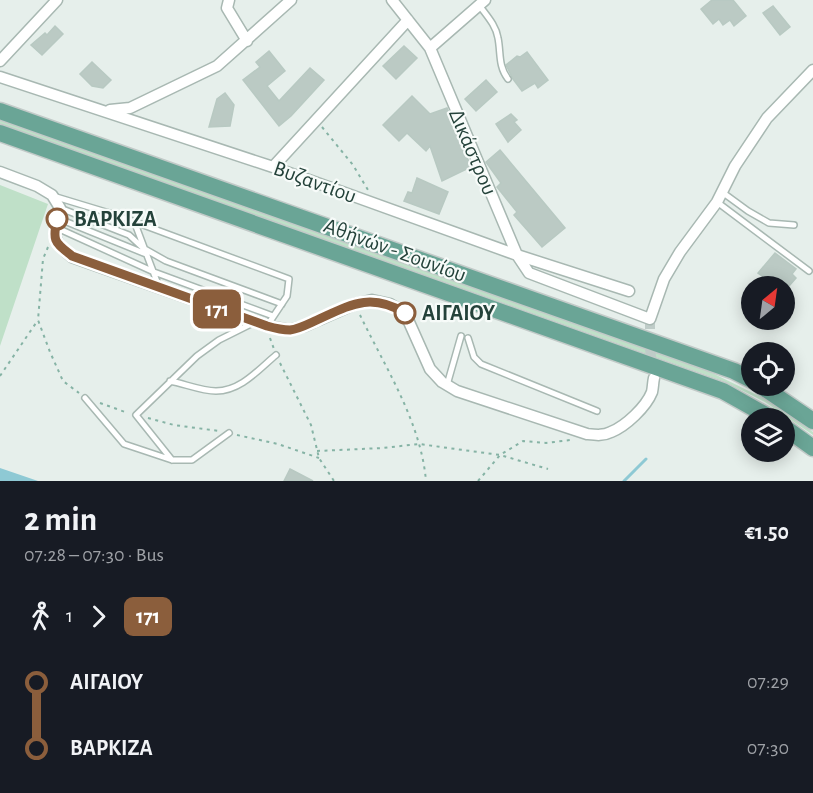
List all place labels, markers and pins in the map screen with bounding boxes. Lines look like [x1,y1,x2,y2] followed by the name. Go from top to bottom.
[46,208,68,230] marker: ΒΑΡΚΙΖΑ
[74,208,157,230] place label: ΒΑΡΚΙΖΑ
[394,302,416,324] marker: ΑΙΓΑΙΟΥ
[422,302,496,324] place label: ΑΙΓΑΙΟΥ

